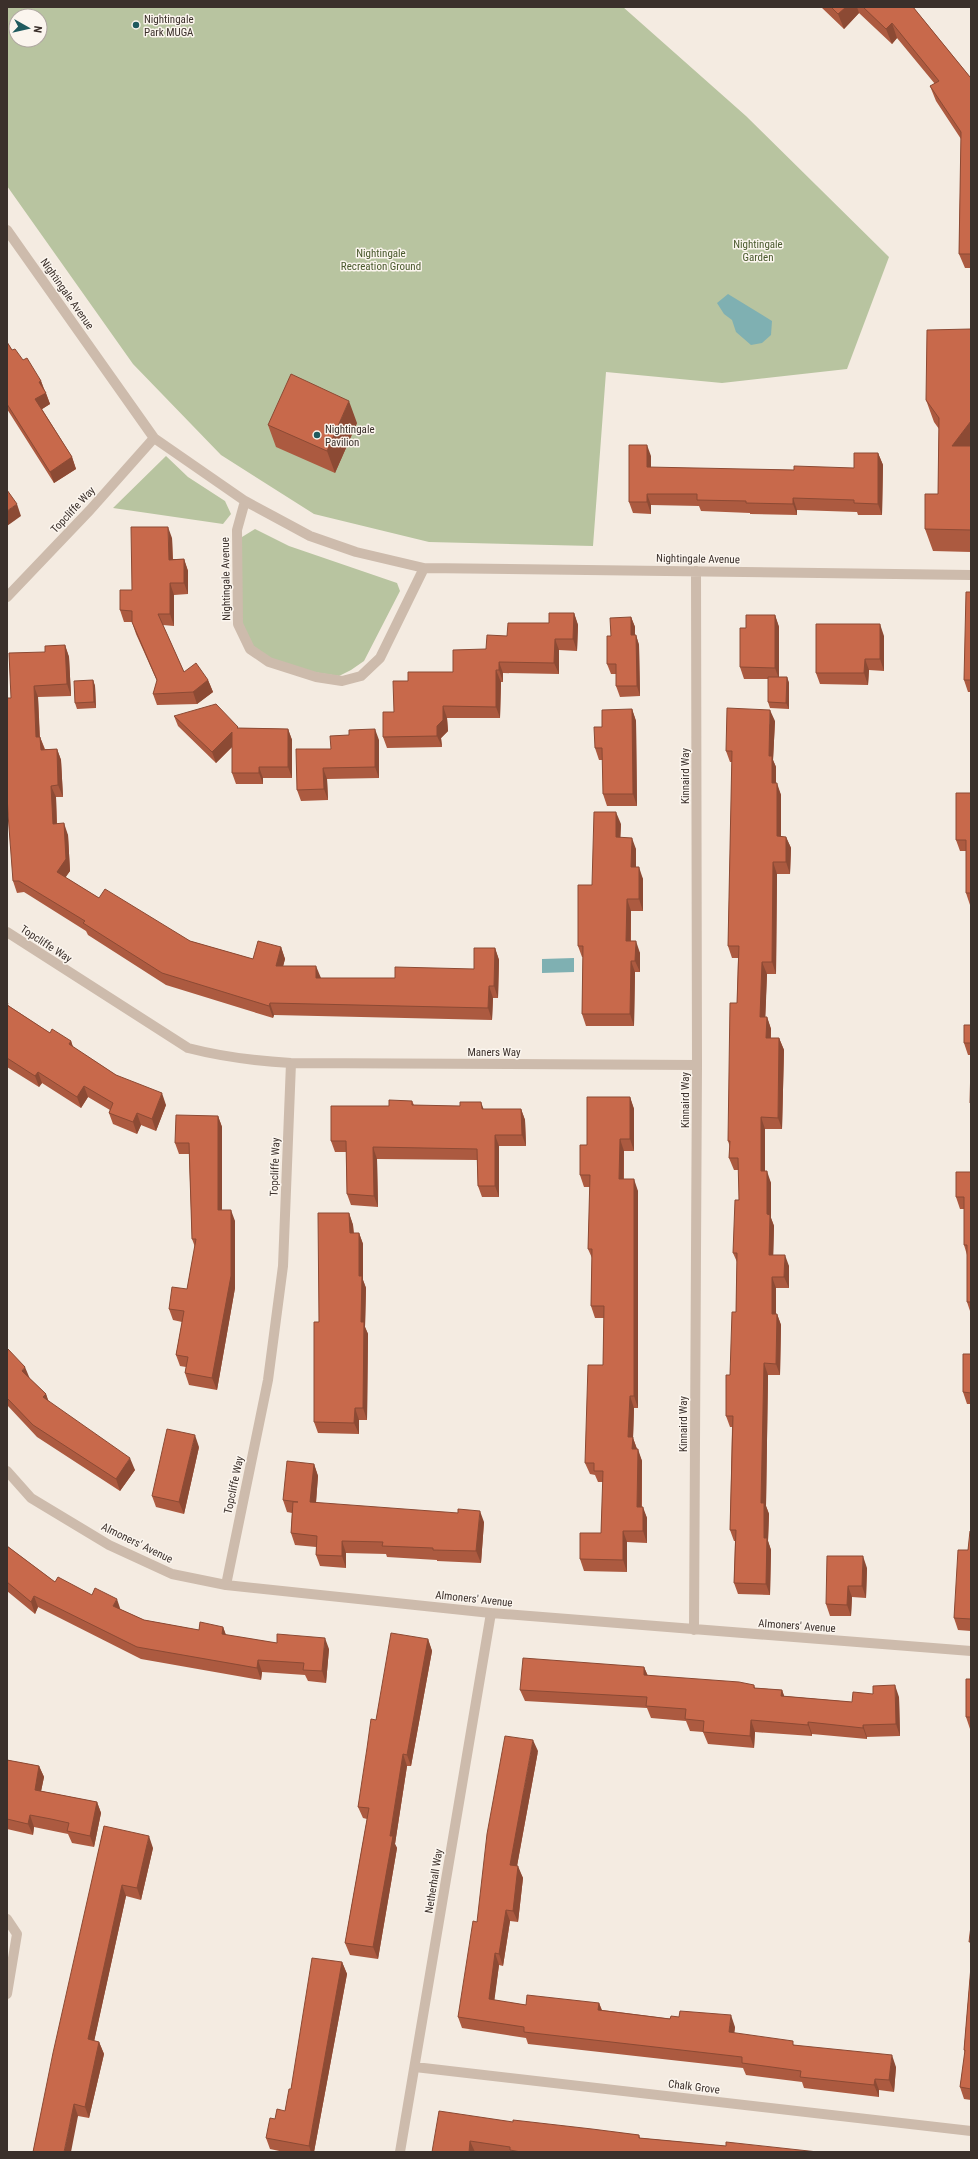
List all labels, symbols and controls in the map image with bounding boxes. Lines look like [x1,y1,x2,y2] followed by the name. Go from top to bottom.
[8,8,48,48] north arrow
[144,13,194,39] place label: Nightingale Park MUGA
[131,20,141,30] marker: Nightingale Park MUGA
[30,25,44,34] text: N
[733,238,783,264] park label: Nightingale Garden
[341,247,421,273] park label: Nightingale Recreation Ground
[38,256,96,332] street label: Nightingale Avenue
[325,423,375,449] place label: Nightingale Pavilion
[312,430,322,440] marker: Nightingale Pavilion
[48,484,98,536] street label: Topcliffe Way
[219,537,233,621] street label: Nightingale Avenue
[656,552,740,566] street label: Nightingale Avenue
[679,747,692,804] street label: Kinnaird Way
[18,923,75,966] street label: Topcliffe Way
[468,1046,521,1059] street label: Maners Way
[679,1071,692,1128] street label: Kinnaird Way
[267,1137,283,1197] street label: Topcliffe Way
[677,1395,690,1452] street label: Kinnaird Way
[222,1455,247,1515] street label: Topcliffe Way
[99,1520,175,1566] street label: Almoners' Avenue
[435,1588,513,1610] street label: Almoners' Avenue
[758,1617,836,1635] street label: Almoners' Avenue
[422,1847,446,1914] street label: Netherhall Way
[667,2077,721,2097] street label: Chalk Grove

